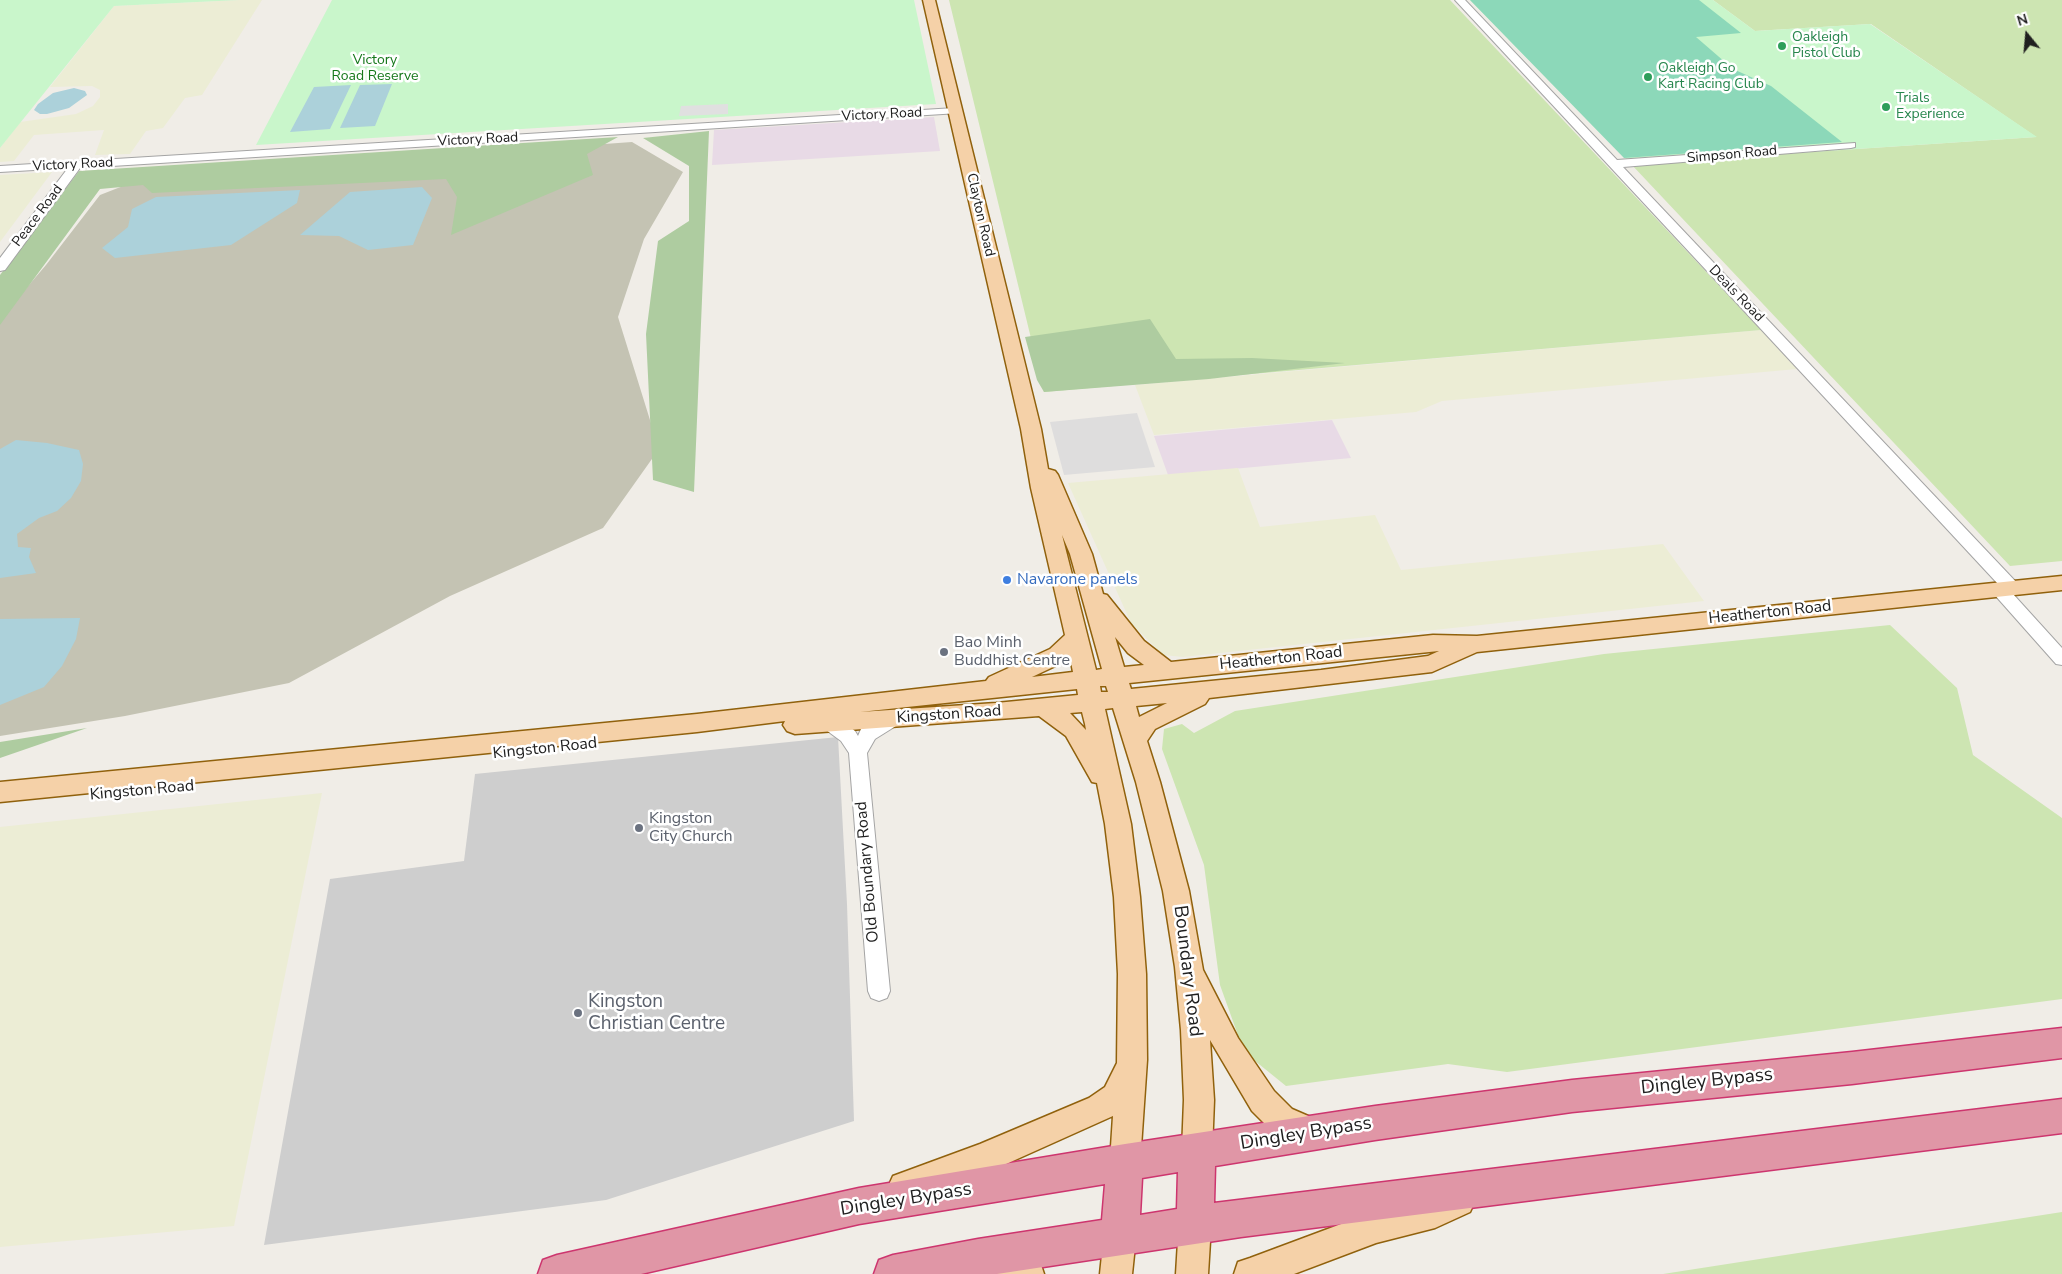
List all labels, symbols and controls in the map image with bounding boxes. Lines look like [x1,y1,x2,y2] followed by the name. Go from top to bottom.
[2002,10,2052,60] north arrow
[2015,10,2030,31] text: N
[1792,30,1861,62] place label: Oakleigh Pistol Club
[1776,40,1788,52] marker: Oakleigh Pistol Club
[332,53,418,85] park label: Victory Road Reserve
[1658,61,1764,94] place label: Oakleigh Go Kart Racing Club
[1642,71,1654,83] marker: Oakleigh Go Kart Racing Club
[1896,91,1965,124] place label: Trials Experience
[1880,101,1892,113] marker: Trials Experience
[841,104,923,126] street label: Victory Road
[437,129,519,151] street label: Victory Road
[1686,143,1778,167] street label: Simpson Road
[32,154,114,176] street label: Victory Road
[962,172,998,258] street label: Clayton Road
[9,182,67,250] street label: Peace Road
[1705,262,1767,326] street label: Deals Road
[1017,570,1138,590] place label: Navarone panels
[1001,574,1013,586] marker: Navarone panels
[1708,597,1832,629] street label: Heatherton Road
[954,633,1070,671] place label: Bao Minh Buddhist Centre
[1219,643,1343,675] street label: Heatherton Road
[938,646,950,658] marker: Bao Minh Buddhist Centre
[896,702,1002,728] street label: Kingston Road
[492,734,598,764] street label: Kingston Road
[89,777,195,805] street label: Kingston Road
[852,801,884,943] street label: Old Boundary Road
[649,809,732,847] place label: Kingston City Church
[633,822,645,834] marker: Kingston City Church
[1168,904,1206,1038] street label: Boundary Road
[588,991,725,1035] place label: Kingston Christian Centre
[572,1007,584,1019] marker: Kingston Christian Centre
[1640,1064,1774,1100] street label: Dingley Bypass
[1239,1112,1373,1156] street label: Dingley Bypass
[839,1178,973,1222] street label: Dingley Bypass

